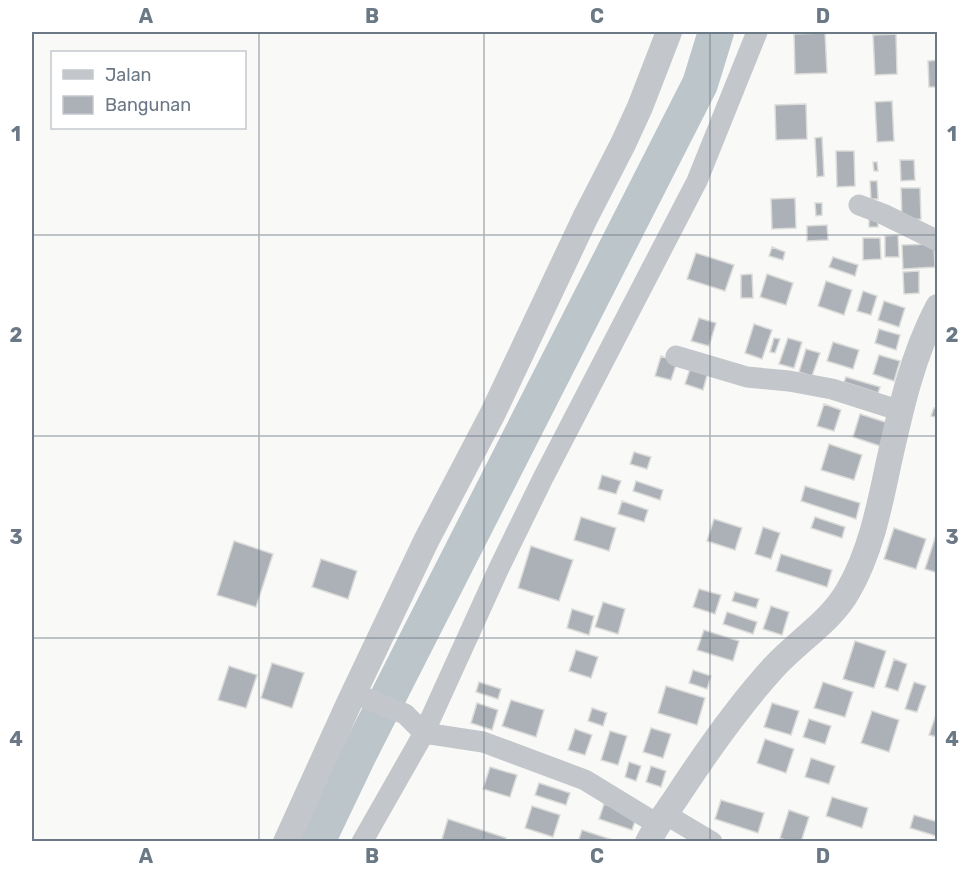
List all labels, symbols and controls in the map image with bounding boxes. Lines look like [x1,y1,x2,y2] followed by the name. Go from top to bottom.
[139,4,154,28] text: A
[365,4,379,28] text: B
[590,4,604,28] text: C
[816,4,830,28] text: D
[51,51,246,129] legend
[105,64,152,86] text: Jalan
[105,94,191,116] text: Bangunan
[11,122,21,146] text: 1
[947,122,957,146] text: 1
[10,323,23,347] text: 2
[946,323,959,347] text: 2
[9,525,23,549] text: 3
[945,525,959,549] text: 3
[9,727,23,751] text: 4
[945,727,959,751] text: 4
[139,844,154,868] text: A
[365,844,379,868] text: B
[590,844,604,868] text: C
[816,844,830,868] text: D

